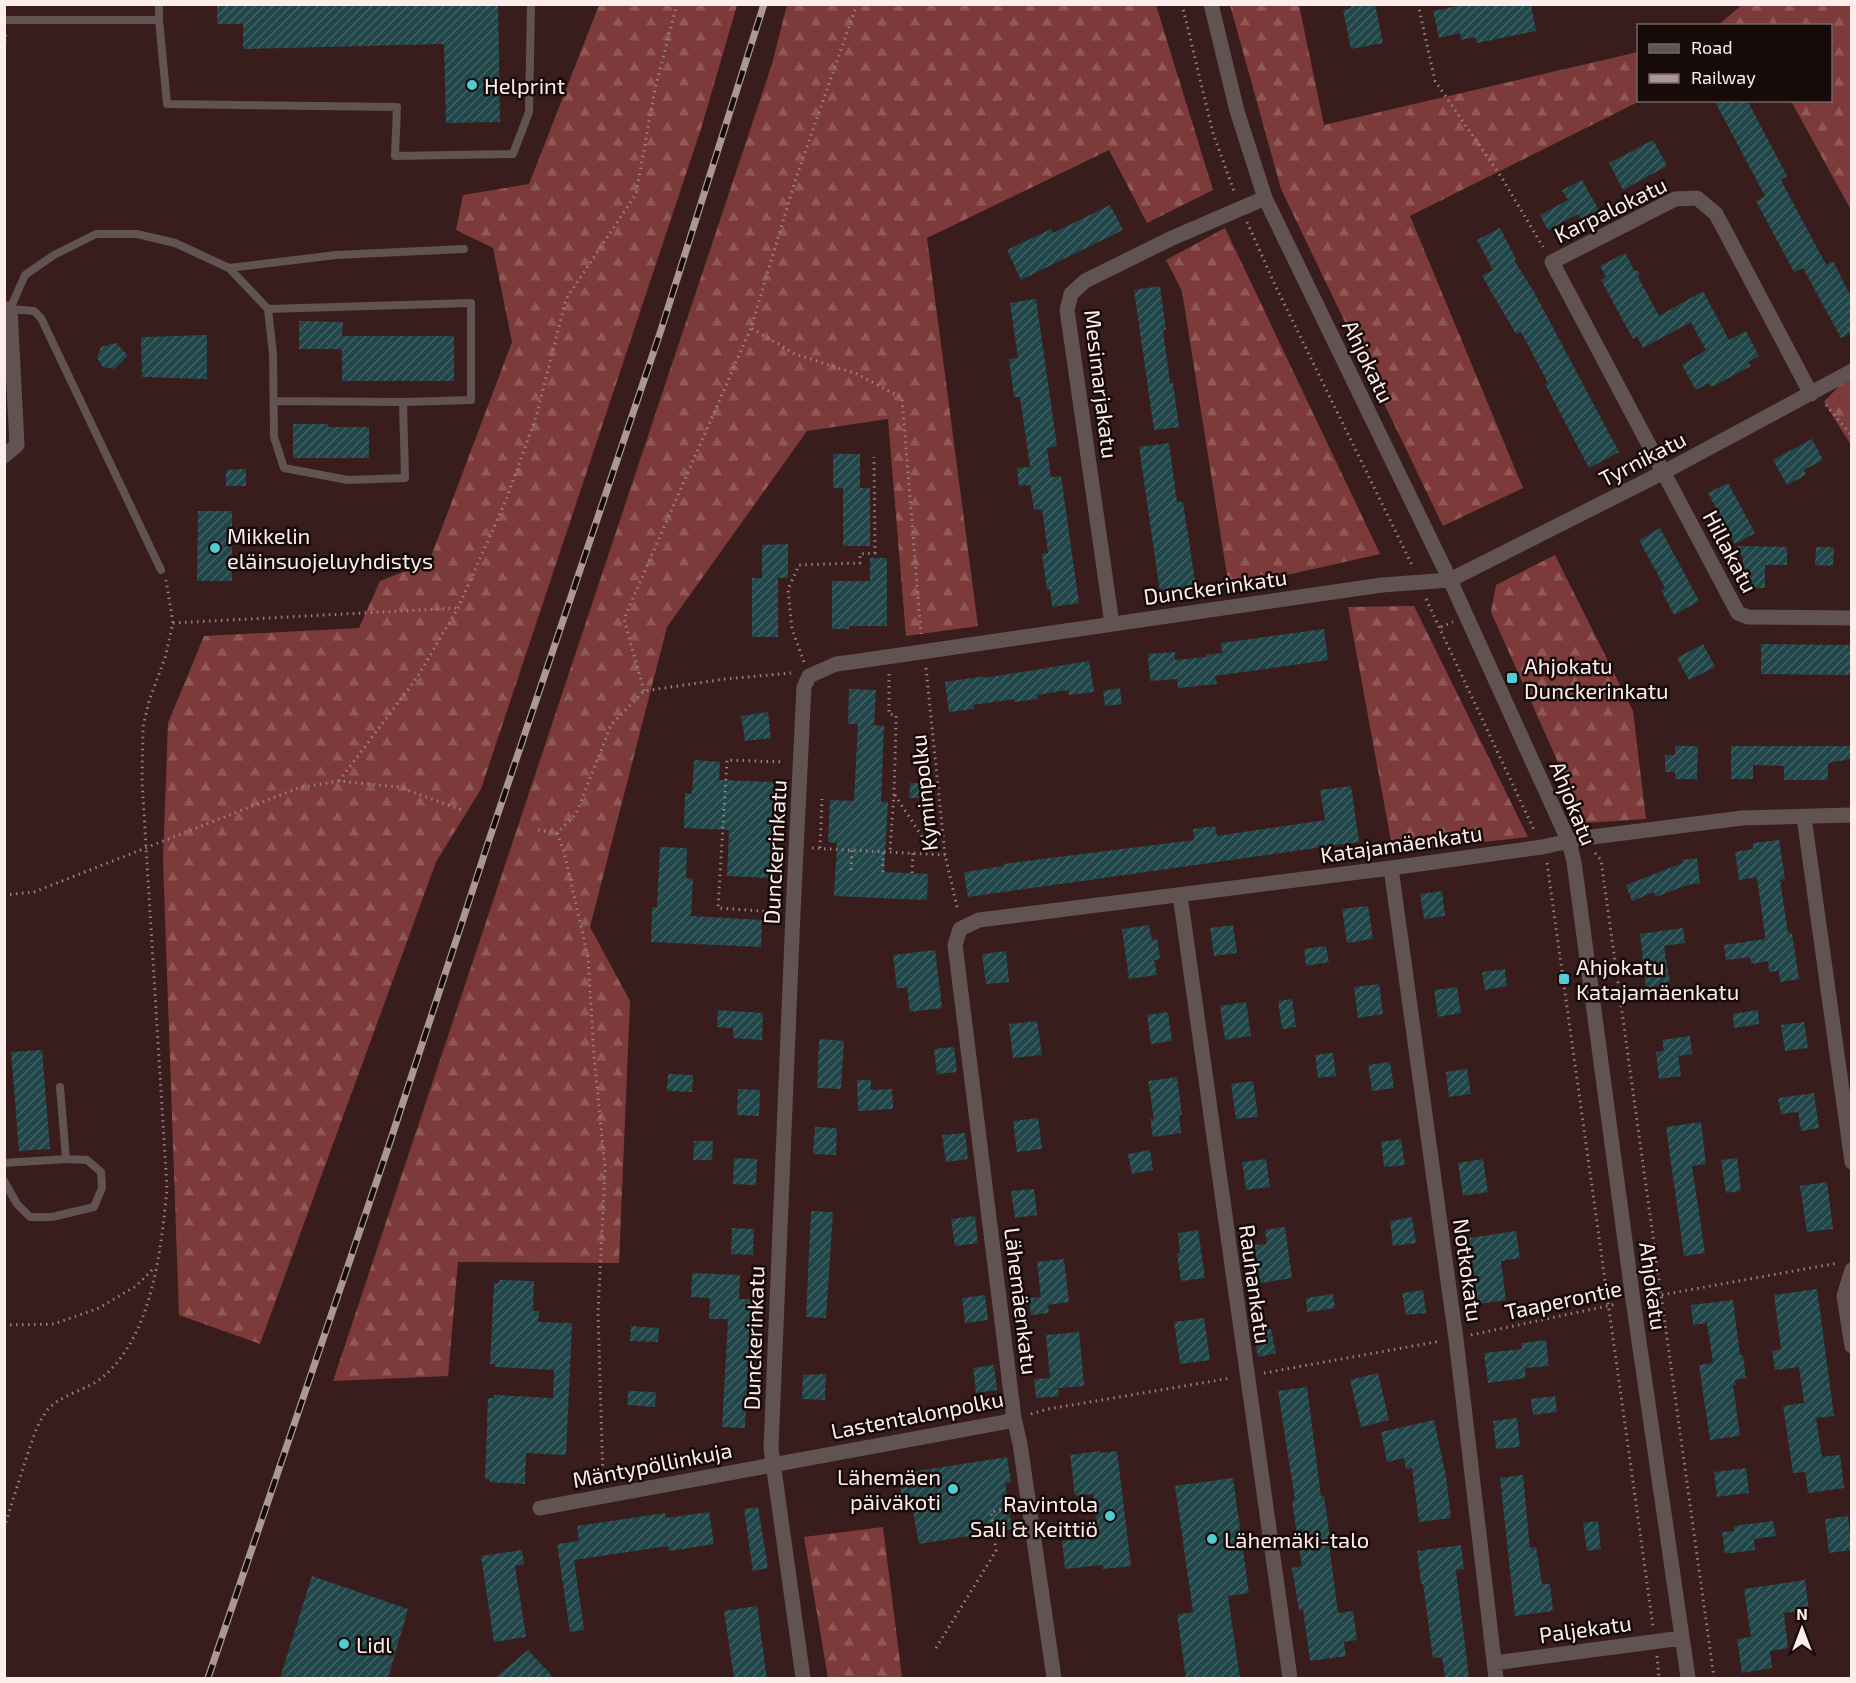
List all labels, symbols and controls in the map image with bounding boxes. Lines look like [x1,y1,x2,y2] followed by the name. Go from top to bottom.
[1637,24,1832,102] legend
[1691,36,1732,58] text: Road
[1691,66,1756,88] text: Railway
[484,72,565,98] place label: Helprint
[465,78,479,92] marker: Helprint
[1549,171,1671,247] street label: Karpalokatu
[1079,308,1124,460] street label: Mesimarjakatu
[1337,315,1400,407] street label: Ahjokatu
[1594,425,1690,491] street label: Tyrnikatu
[1699,505,1763,597] street label: Hillakatu
[227,522,433,574] place label: Mikkelin eläinsuojeluyhdistys
[208,541,222,555] marker: Mikkelin eläinsuojeluyhdistys
[1142,563,1288,609] street label: Dunckerinkatu
[1524,652,1669,703] place label: Ahjokatu Dunckerinkatu
[1505,671,1519,685] marker: Ahjokatu Dunckerinkatu
[904,733,942,853] street label: Kyminpolku
[1544,757,1603,849] street label: Ahjokatu
[757,779,791,925] street label: Dunckerinkatu
[1318,819,1484,868] street label: Katajamäenkatu
[1576,953,1739,1005] place label: Ahjokatu Katajamäenkatu
[1557,972,1571,986] marker: Ahjokatu Katajamäenkatu
[1449,1217,1489,1323] street label: Notkokatu
[1235,1223,1277,1345] street label: Rauhankatu
[1000,1226,1044,1376] street label: Lähemäenkatu
[1634,1240,1673,1332] street label: Ahjokatu
[737,1265,769,1411] street label: Dunckerinkatu
[1502,1274,1624,1324] street label: Taaperontie
[828,1385,1006,1443] street label: Lastentalonpolku
[570,1436,734,1493] street label: Mäntypöllinkuja
[837,1463,941,1514] place label: Lähemäen päiväkoti
[946,1482,960,1496] marker: Lähemäen päiväkoti
[970,1490,1098,1541] place label: Ravintola Sali & Keittiö
[1103,1509,1117,1523] marker: Ravintola Sali & Keittiö
[1224,1526,1369,1552] place label: Lähemäki-talo
[1205,1532,1219,1546] marker: Lähemäki-talo
[1772,1599,1832,1659] north arrow
[1796,1604,1808,1623] text: N
[1537,1609,1633,1648] street label: Paljekatu
[356,1631,392,1657] place label: Lidl
[337,1637,351,1651] marker: Lidl

